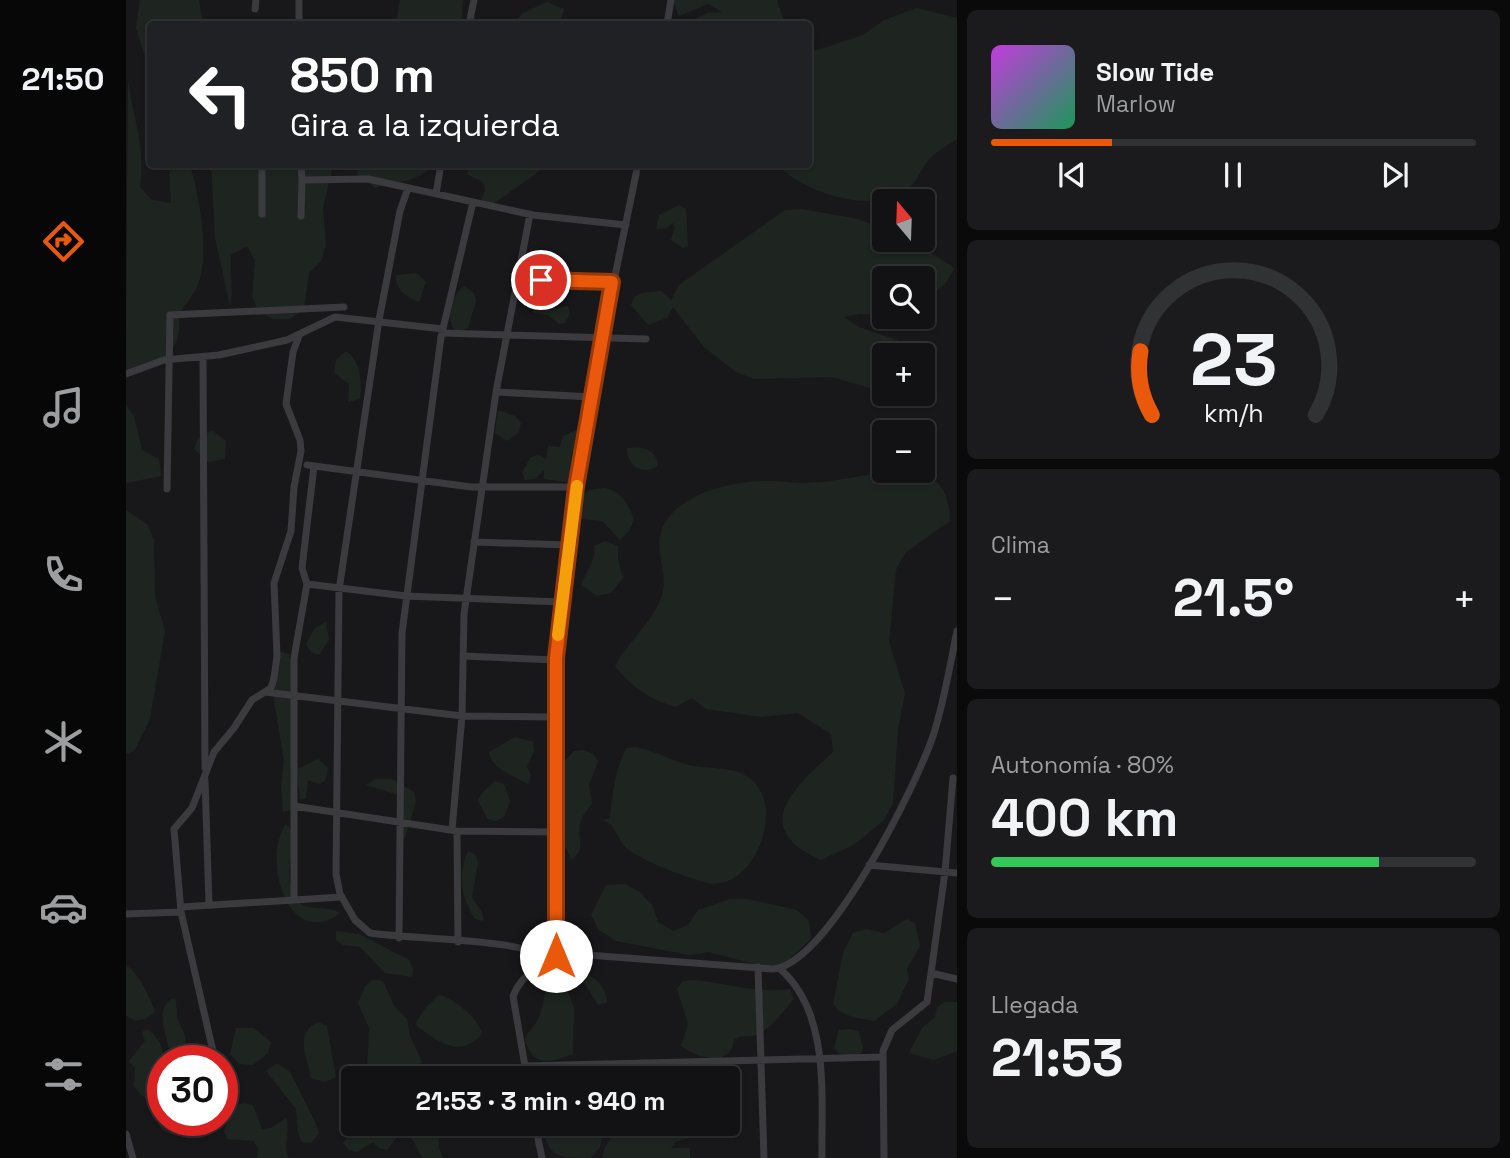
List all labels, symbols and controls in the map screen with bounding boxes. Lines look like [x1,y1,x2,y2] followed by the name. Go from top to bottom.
[290,44,435,106] text: 850 m
[175,49,266,140] icon: left
[1096,55,1214,89] text: Slow Tide
[22,59,104,99] text: 21:50
[1096,89,1176,119] text: Marlow
[290,105,560,145] text: Gira a la izquierda
[1053,156,1091,194] icon: previous
[1214,156,1252,194] icon: pause
[1376,156,1414,194] icon: next
[872,189,934,252] north arrow
[872,189,935,483] map controls
[39,217,88,266] icon: directions
[511,250,571,310] pin
[522,261,560,299] icon: arrive
[872,266,935,329] button: search
[1190,314,1277,407] text: 23
[872,343,935,406] button: +
[39,383,88,432] icon: music
[1204,397,1263,429] text: km/h
[872,420,935,483] button: −
[991,530,1050,560] text: Clima
[39,550,88,599] icon: phone
[1173,565,1294,631] text: 21.5°
[991,575,1015,623] text: −
[1452,575,1476,623] text: +
[39,717,88,766] icon: climate
[991,750,1174,780] text: Autonomía · 80%
[991,785,1178,851] text: 400 km
[39,883,88,932] icon: car
[519,919,593,993] position arrow
[991,990,1079,1020] text: Llegada
[991,1025,1124,1091] text: 21:53
[147,1045,238,1136] speed limit sign: 30
[39,1050,88,1099] icon: filters
[416,1084,665,1118] text: 21:53 · 3 min · 940 m

